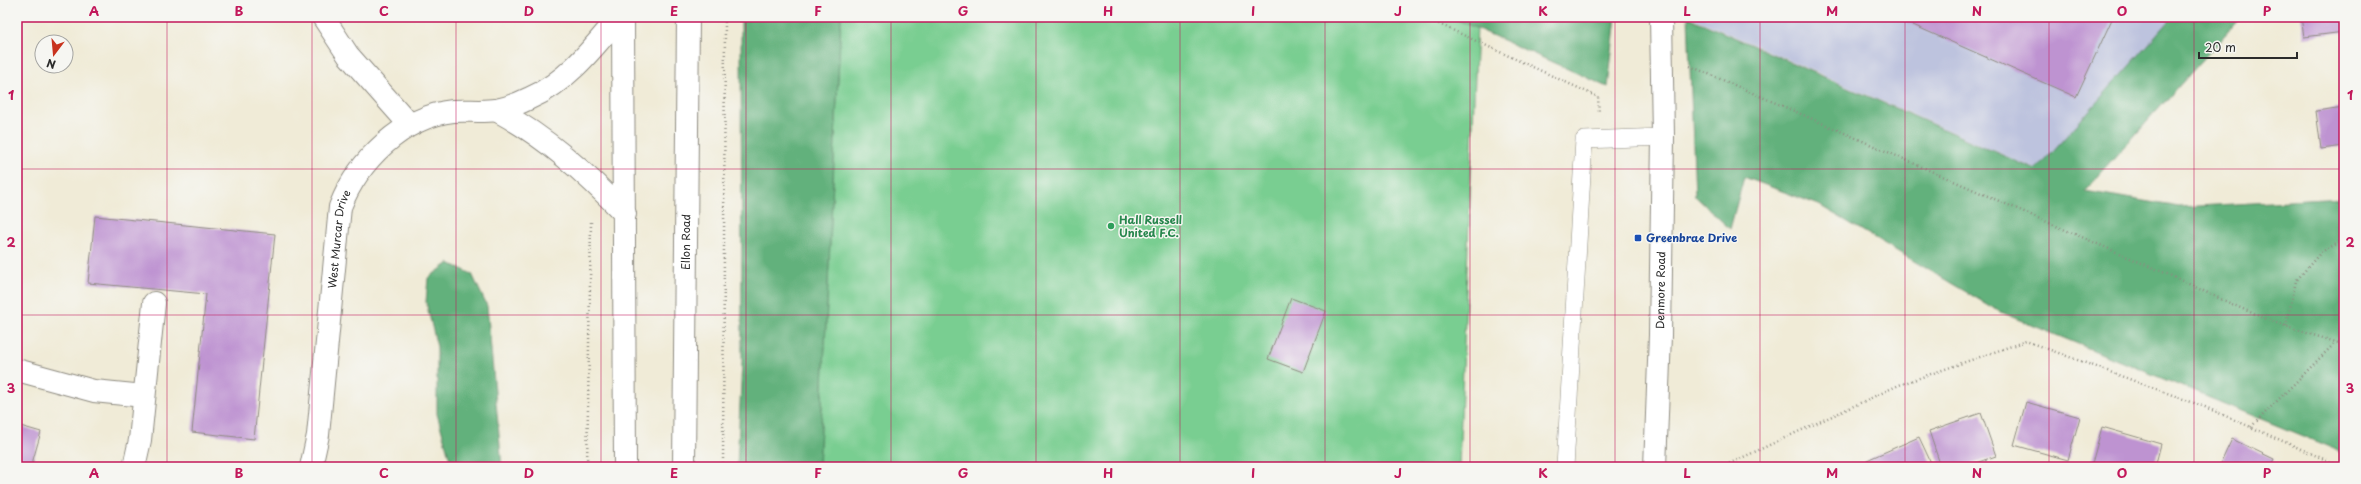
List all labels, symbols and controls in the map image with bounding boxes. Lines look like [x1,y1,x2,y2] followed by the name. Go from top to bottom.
[89,1,99,20] text: A
[235,1,244,20] text: B
[379,1,389,20] text: C
[524,1,534,20] text: D
[670,1,678,20] text: E
[814,1,822,20] text: F
[958,1,968,20] text: G
[1103,1,1113,20] text: H
[1251,1,1255,20] text: I
[1394,1,1402,20] text: J
[1538,1,1548,20] text: K
[1683,1,1691,20] text: L
[1826,1,1838,20] text: M
[1972,1,1982,20] text: N
[2117,1,2127,20] text: O
[2263,1,2272,20] text: P
[34,34,74,74] north arrow
[2199,34,2297,60] scale bar
[2205,38,2236,56] text: 20 m
[44,55,58,73] text: N
[8,85,14,104] text: 1
[2347,85,2353,104] text: 1
[323,186,355,289] street label: West Murcar Drive
[1119,211,1182,241] place label: Hall Russell United F.C.
[677,214,694,270] street label: Ellon Road
[1106,221,1116,231] marker: Hall Russell United F.C.
[1646,229,1737,246] place label: Greenbrae Drive
[6,232,16,251] text: 2
[2345,232,2355,251] text: 2
[1633,233,1643,243] marker: Greenbrae Drive
[1651,251,1669,329] street label: Denmore Road
[7,378,16,397] text: 3
[2346,378,2355,397] text: 3
[89,463,99,482] text: A
[235,463,244,482] text: B
[379,463,389,482] text: C
[524,463,534,482] text: D
[670,463,678,482] text: E
[814,463,822,482] text: F
[958,463,968,482] text: G
[1103,463,1113,482] text: H
[1251,463,1255,482] text: I
[1394,463,1402,482] text: J
[1538,463,1548,482] text: K
[1683,463,1691,482] text: L
[1826,463,1838,482] text: M
[1972,463,1982,482] text: N
[2117,463,2127,482] text: O
[2263,463,2272,482] text: P

